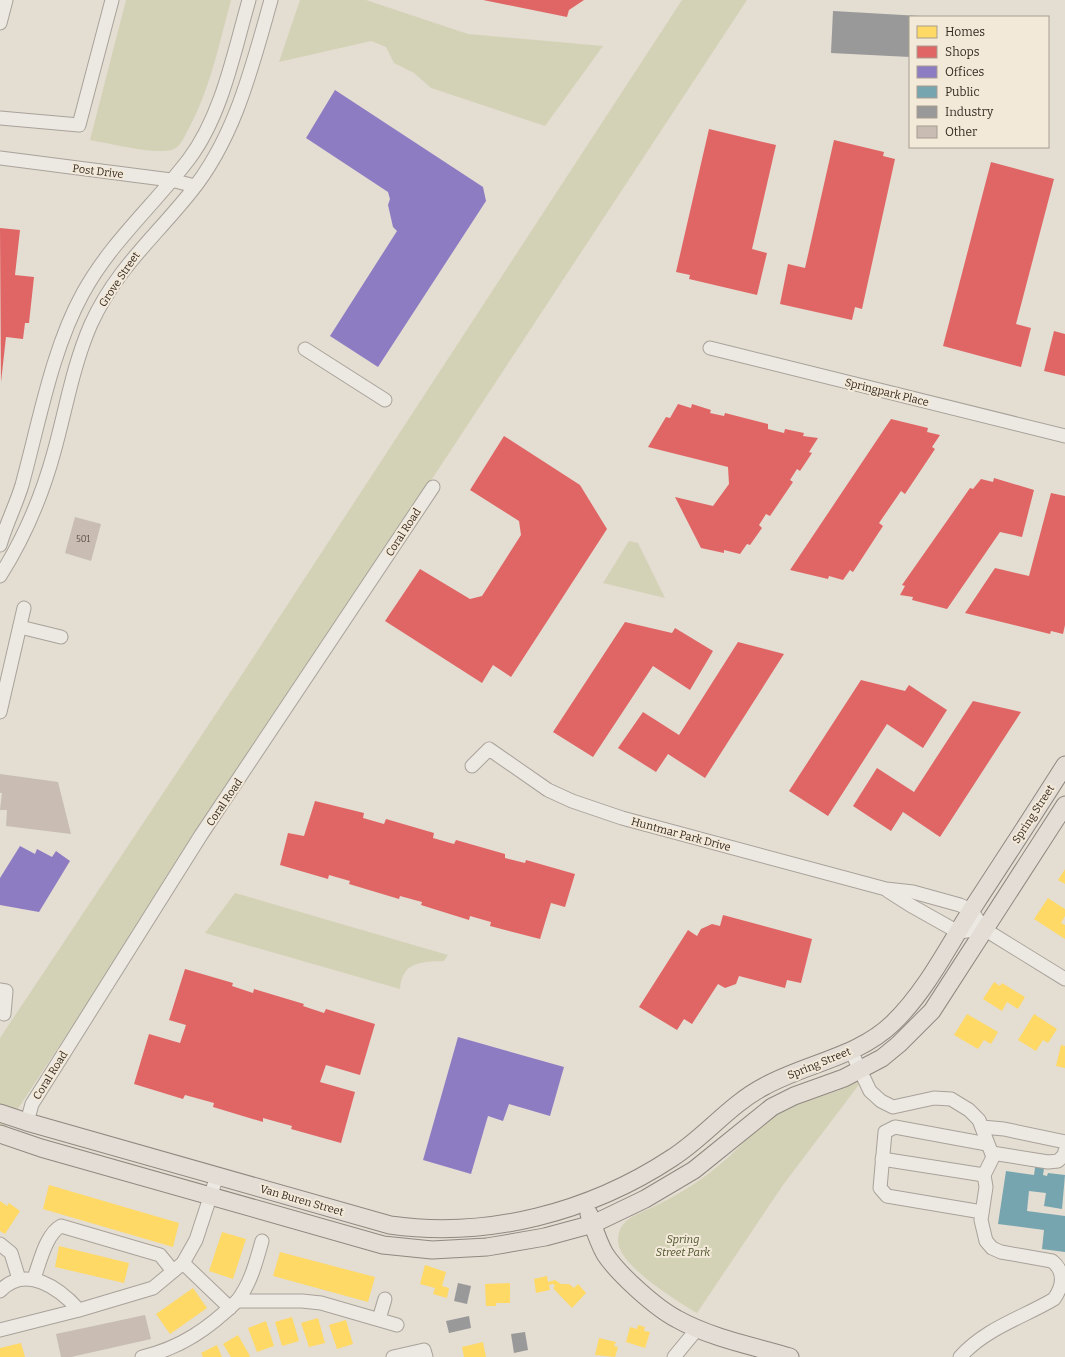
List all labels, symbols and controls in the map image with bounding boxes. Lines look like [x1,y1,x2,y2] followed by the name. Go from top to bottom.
[909,16,1049,148] legend
[945,25,985,39] text: Homes
[945,45,980,59] text: Shops
[945,65,984,79] text: Offices
[945,85,980,99] text: Public
[945,105,994,119] text: Industry
[945,125,978,139] text: Other
[72,162,124,181] street label: Post Drive
[96,249,143,309] street label: Grove Street
[843,376,930,409] street label: Springpark Place
[383,505,424,559] street label: Coral Road
[76,534,90,544] house number: 501
[204,776,245,829] street label: Coral Road
[1010,783,1057,846] street label: Spring Street
[630,815,732,854] street label: Huntmar Park Drive
[786,1045,853,1082] street label: Spring Street
[30,1048,71,1102] street label: Coral Road
[259,1182,345,1219] street label: Van Buren Street
[656,1233,711,1259] park label: Spring Street Park

